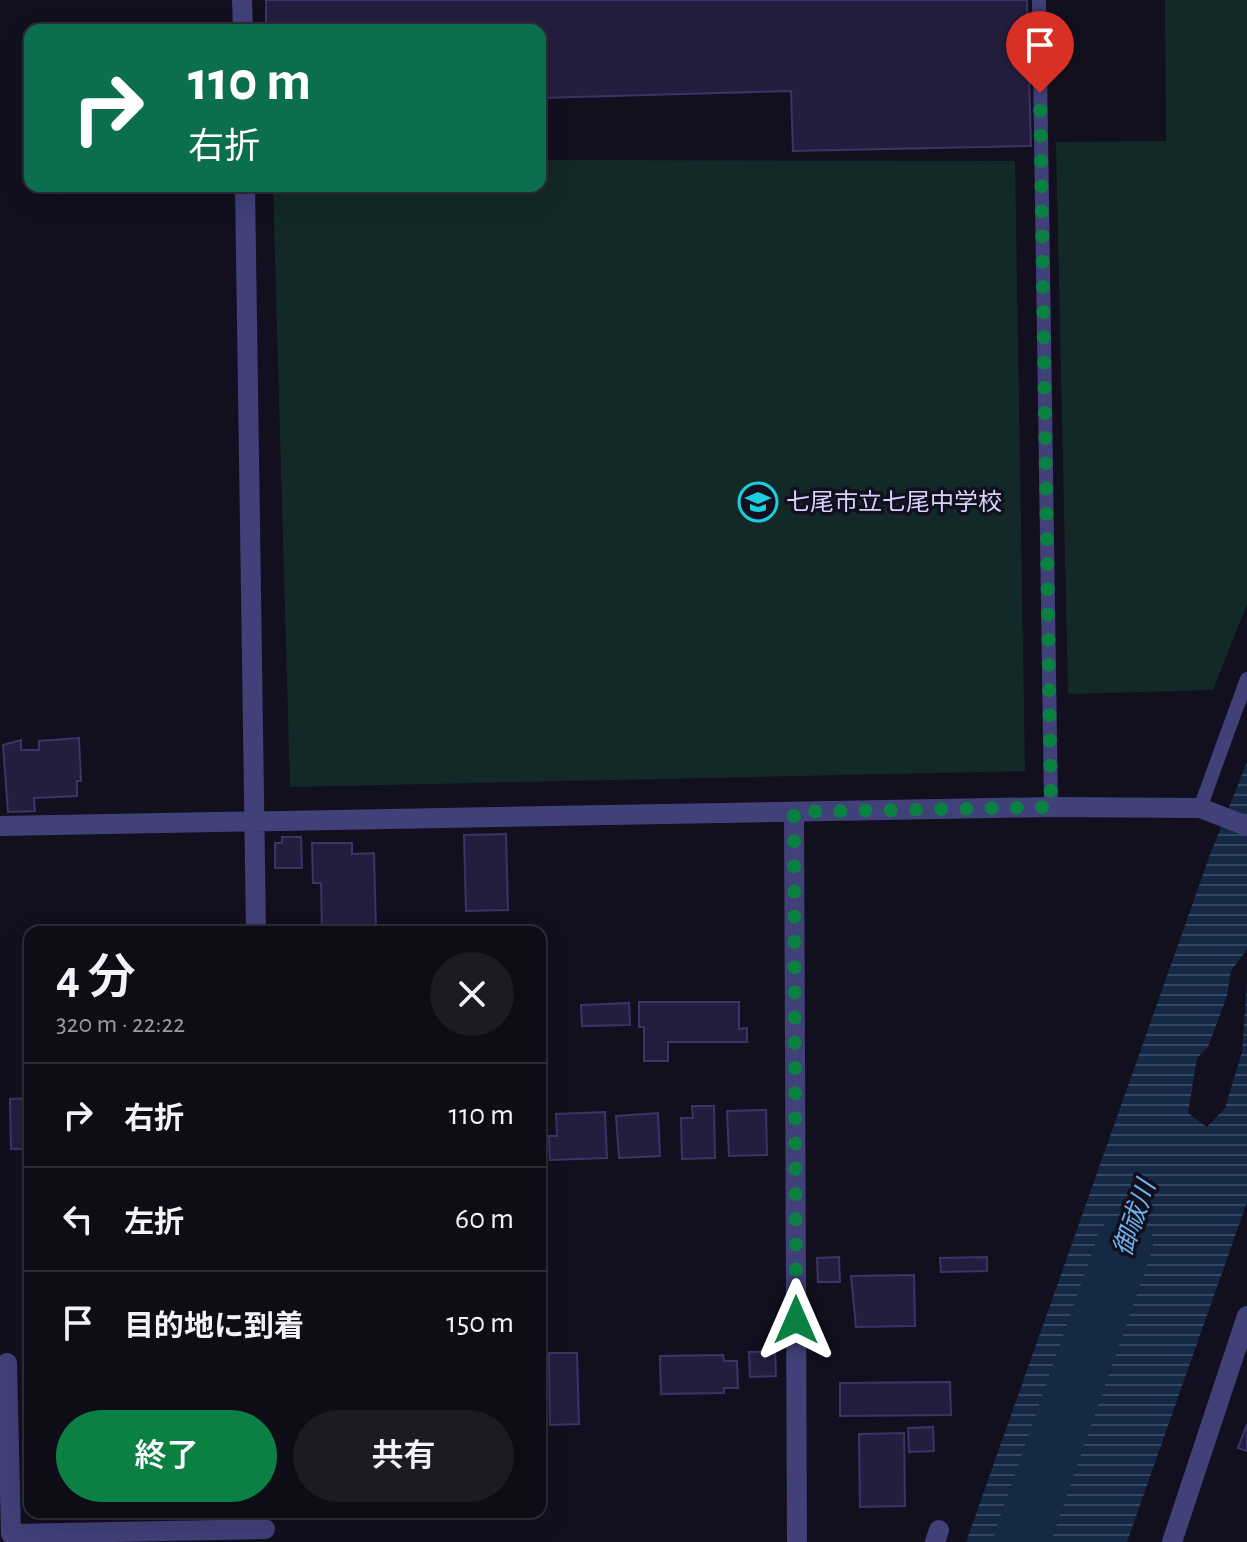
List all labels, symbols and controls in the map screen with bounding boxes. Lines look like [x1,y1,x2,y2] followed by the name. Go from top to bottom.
[1006,11,1074,93] pin
[1018,23,1062,67] icon: arrive
[188,54,311,110] text: 110 m
[56,56,160,160] icon: right
[188,129,260,165] text: 右折
[737,481,779,523] school or university icon: 七尾市立七尾中学校
[786,489,1002,515] place label: 七尾市立七尾中学校
[430,952,514,1036] button: close
[56,955,135,1003] text: 4 分
[56,1011,185,1037] text: 320 m · 22:22
[56,1093,100,1137] icon: right
[449,1100,514,1130] text: 110 m
[124,1104,184,1134] text: 右折
[1109,1174,1161,1259] water label: 御祓川
[56,1197,100,1241] icon: left
[455,1204,514,1234] text: 60 m
[124,1208,184,1238] text: 左折
[754,1278,838,1362] position arrow
[56,1301,100,1345] icon: arrive
[446,1308,514,1338] text: 150 m
[124,1312,304,1342] text: 目的地に到着
[56,1410,277,1502] button: 終了
[293,1410,514,1502] button: 共有

